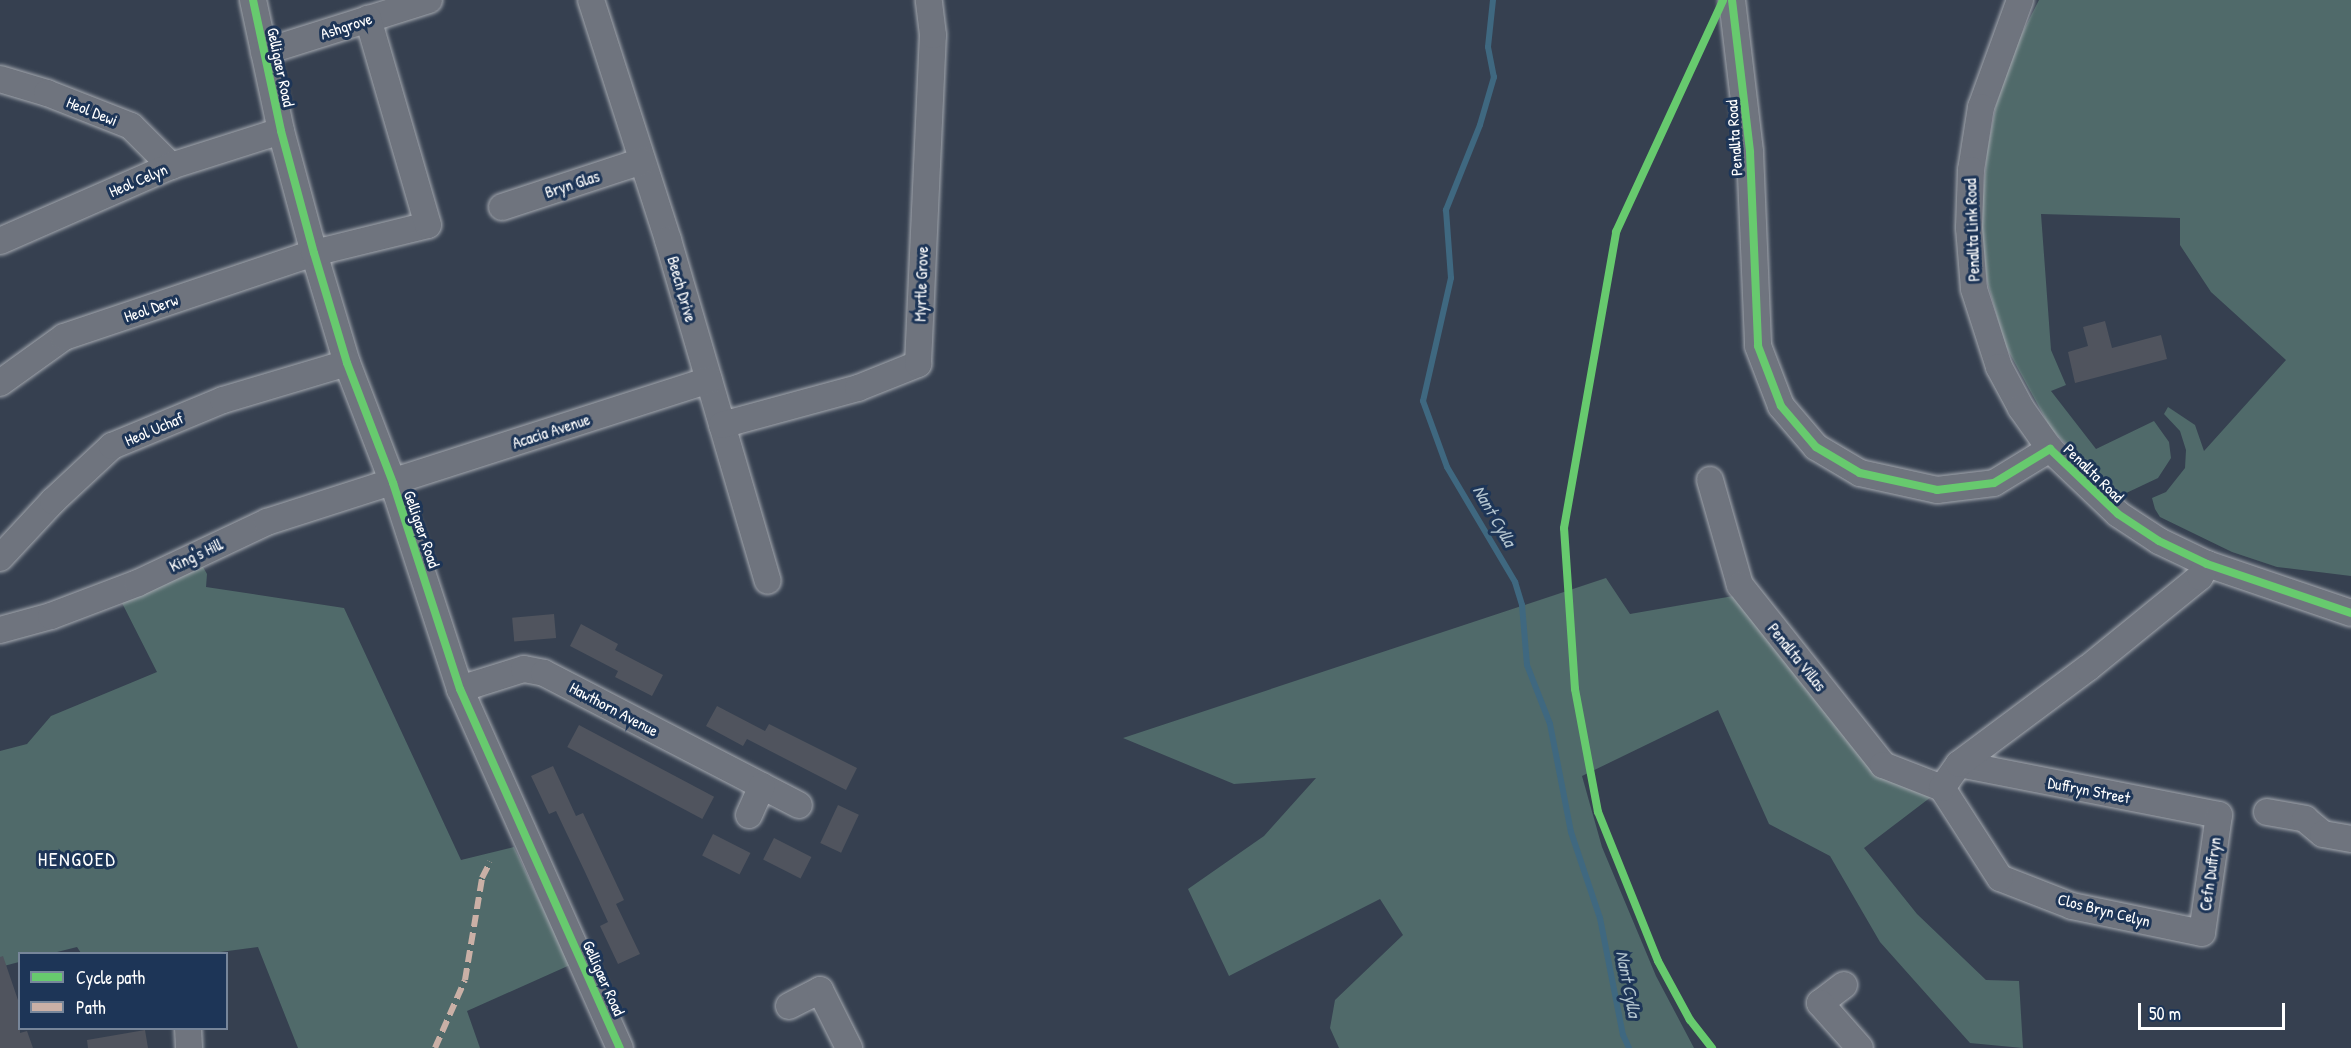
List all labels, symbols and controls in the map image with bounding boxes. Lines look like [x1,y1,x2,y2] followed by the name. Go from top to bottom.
[318,9,374,43] street label: Ashgrove
[263,26,299,108] street label: Gelligaer Road
[64,92,120,130] street label: Heol Dewi
[1722,99,1746,177] street label: Penallta Road
[106,159,170,201] street label: Heol Celyn
[542,166,602,202] street label: Bryn Glas
[1961,178,1983,282] street label: Penallta Link Road
[910,246,932,322] street label: Myrtle Grove
[663,254,701,324] street label: Beech Drive
[122,290,180,326] street label: Heol Derw
[122,408,186,450] street label: Heol Uchaf
[510,409,592,453] street label: Acacia Avenue
[2060,440,2128,506] street label: Penallta Road
[1468,481,1520,551] water label: Nant Cylla
[400,488,444,570] street label: Gelligaer Road
[166,534,226,576] street label: King's Hill
[1764,619,1830,695] street label: Penallta Villas
[566,678,662,740] street label: Hawthorn Avenue
[2046,773,2132,807] street label: Duffryn Street
[2195,836,2225,912] street label: Cefn Duffryn
[38,846,116,870] district label: HENGOED
[2056,889,2152,931] street label: Clos Bryn Celyn
[579,937,629,1019] street label: Gelligaer Road
[1611,949,1645,1019] water label: Nant Cylla
[18,952,228,1030] legend
[76,965,145,990] text: Cycle path
[2141,991,2288,1029] scale bar
[76,995,105,1020] text: Path
[2149,1001,2181,1026] text: 50 m

